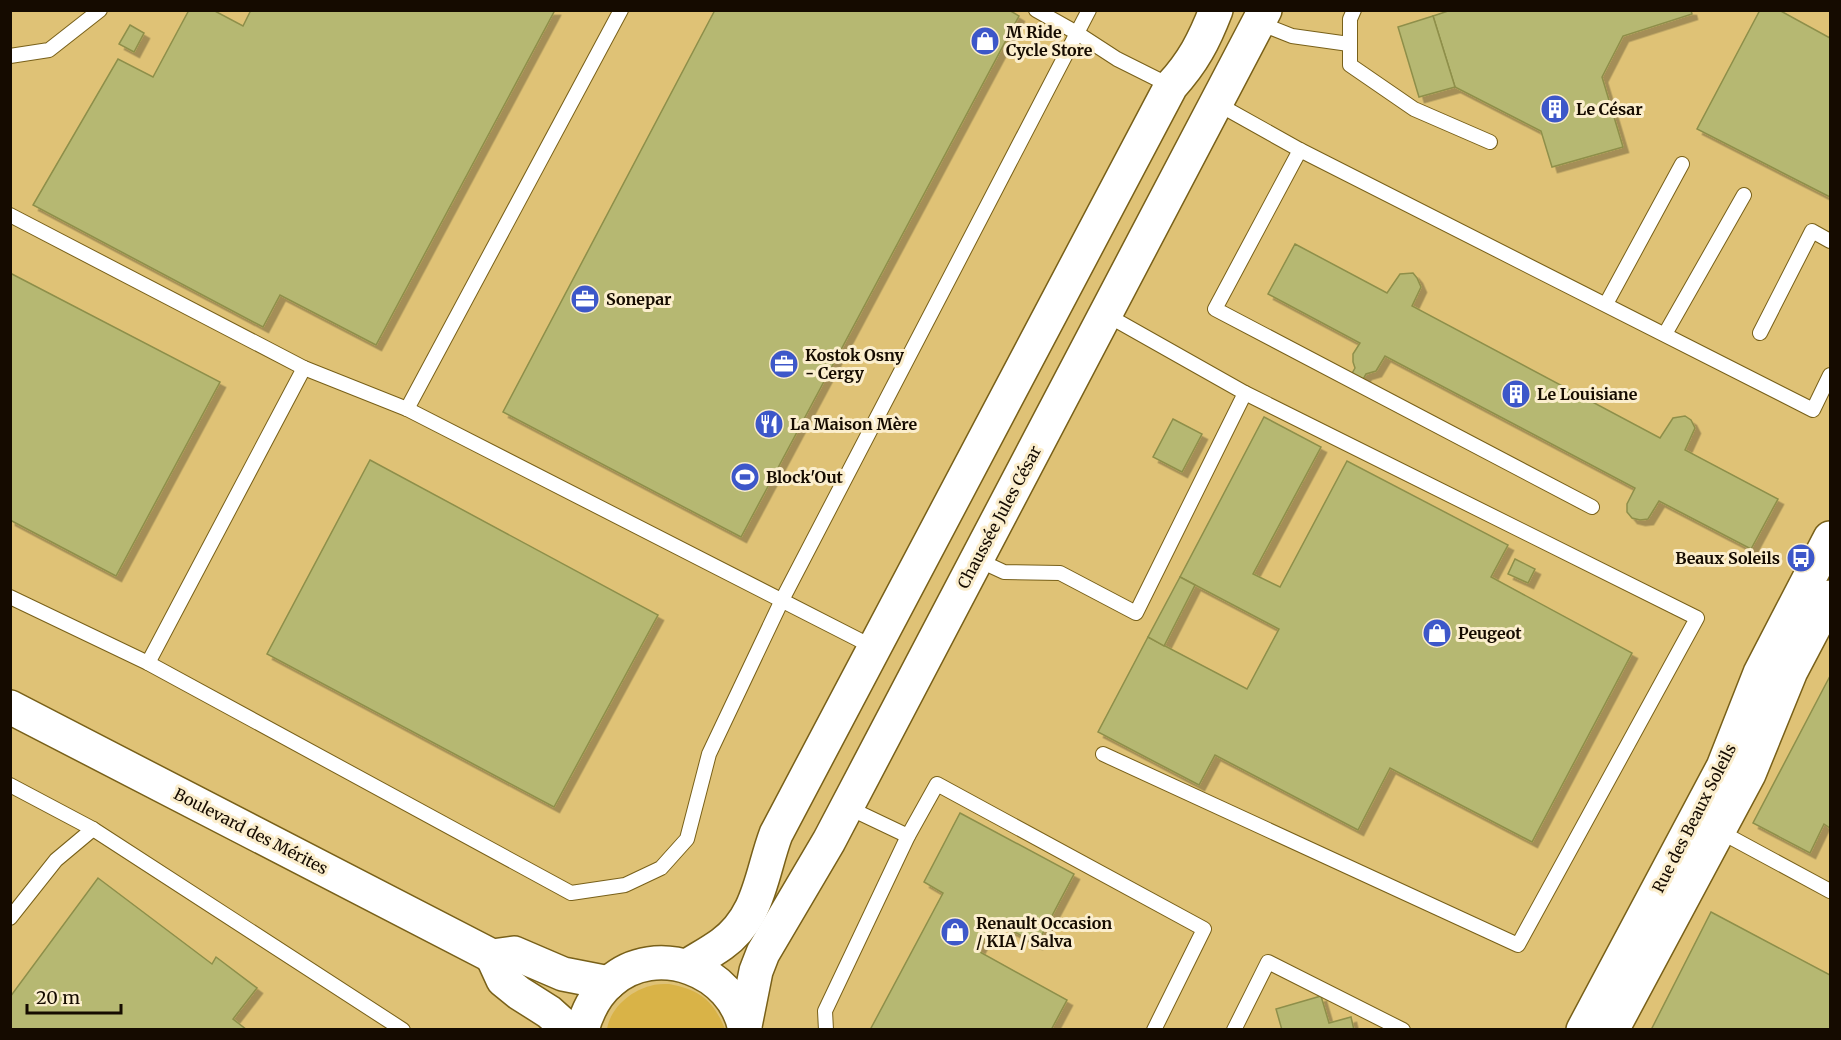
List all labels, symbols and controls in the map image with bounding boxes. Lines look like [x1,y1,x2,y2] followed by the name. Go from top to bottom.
[1006,22,1093,60] place label: M Ride Cycle Store
[969,25,1001,57] shop icon: M Ride Cycle Store
[1539,93,1571,125] building icon: Le César
[1576,99,1643,119] place label: Le César
[569,283,601,315] office icon: Sonepar
[606,289,672,309] place label: Sonepar
[805,345,904,383] place label: Kostok Osny - Cergy
[768,348,800,380] office icon: Kostok Osny - Cergy
[1500,378,1532,410] building icon: Le Louisiane
[1537,384,1638,404] place label: Le Louisiane
[753,408,785,440] restaurant icon: La Maison Mère
[790,414,917,434] place label: La Maison Mère
[953,442,1045,592] street label: Chaussée Jules César
[729,461,761,493] sports icon: Block'Out
[766,467,844,487] place label: Block'Out
[1785,542,1817,574] bus stop icon: Beaux Soleils
[1675,548,1780,568] place label: Beaux Soleils
[1421,617,1453,649] shop icon: Peugeot
[1458,623,1522,643] place label: Peugeot
[1648,740,1740,896] street label: Rue des Beaux Soleils
[171,784,331,879] street label: Boulevard des Mérites
[976,913,1112,951] place label: Renault Occasion / KIA / Salva
[939,916,971,948] shop icon: Renault Occasion / KIA / Salva
[27,977,122,1015] scale bar
[36,986,80,1009] text: 20 m

